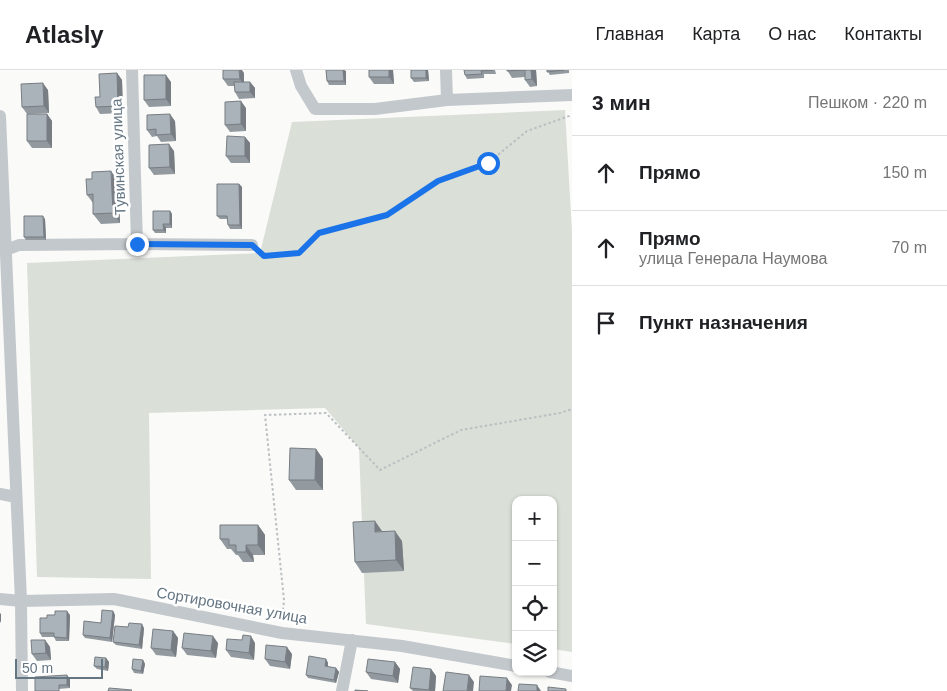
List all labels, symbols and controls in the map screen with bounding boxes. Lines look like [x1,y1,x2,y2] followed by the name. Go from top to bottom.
[25,21,104,48] text: Atlasly
[596,24,664,44] text: Главная
[692,24,740,44] text: Карта
[768,24,816,44] text: О нас
[844,24,922,44] text: Контакты
[592,91,651,114] text: 3 мин
[808,94,927,111] text: Пешком · 220 m
[107,98,129,216] street label: Тувинская улица
[477,152,500,175] route start
[592,159,620,187] icon: ahead
[639,162,701,183] text: Прямо
[883,164,927,181] text: 150 m
[639,228,701,249] text: Прямо
[126,233,149,256] route end
[592,234,620,262] icon: ahead
[891,239,927,256] text: 70 m
[639,250,827,267] text: улица Генерала Наумова
[592,309,620,337] icon: arrive
[639,312,808,333] text: Пункт назначения
[512,496,557,676] map controls
[512,496,557,541] button: +
[512,541,557,586] button: −
[155,583,309,627] street label: Сортировочная улица
[512,586,557,631] button: locate
[512,631,557,676] button: layers
[15,656,102,679] scale bar
[22,660,53,676] text: 50 m

